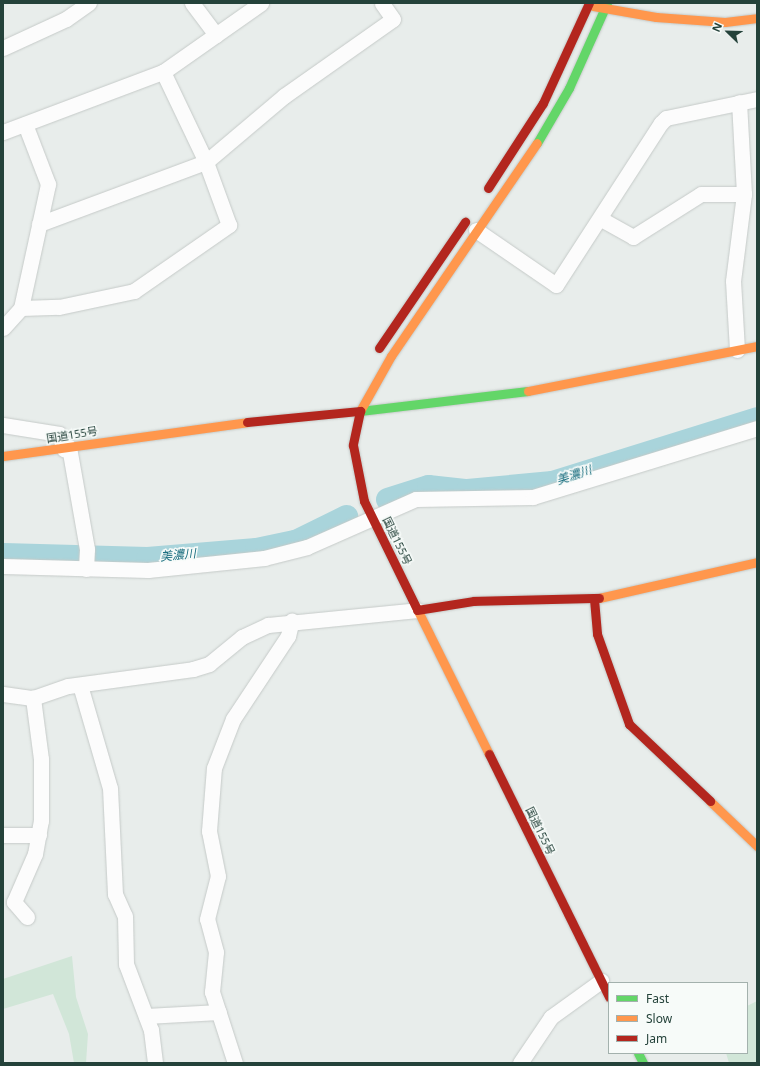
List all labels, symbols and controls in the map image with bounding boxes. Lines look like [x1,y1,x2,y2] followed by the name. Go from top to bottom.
[708,12,748,52] north arrow
[708,20,725,34] text: N
[45,424,99,446] street label: 国道155号
[555,463,593,487] water label: 美濃川
[380,515,414,567] street label: 国道155号
[159,546,197,564] water label: 美濃川
[523,805,557,857] street label: 国道155号
[608,982,748,1054] legend
[646,990,669,1007] text: Fast
[646,1010,672,1027] text: Slow
[646,1030,667,1047] text: Jam

